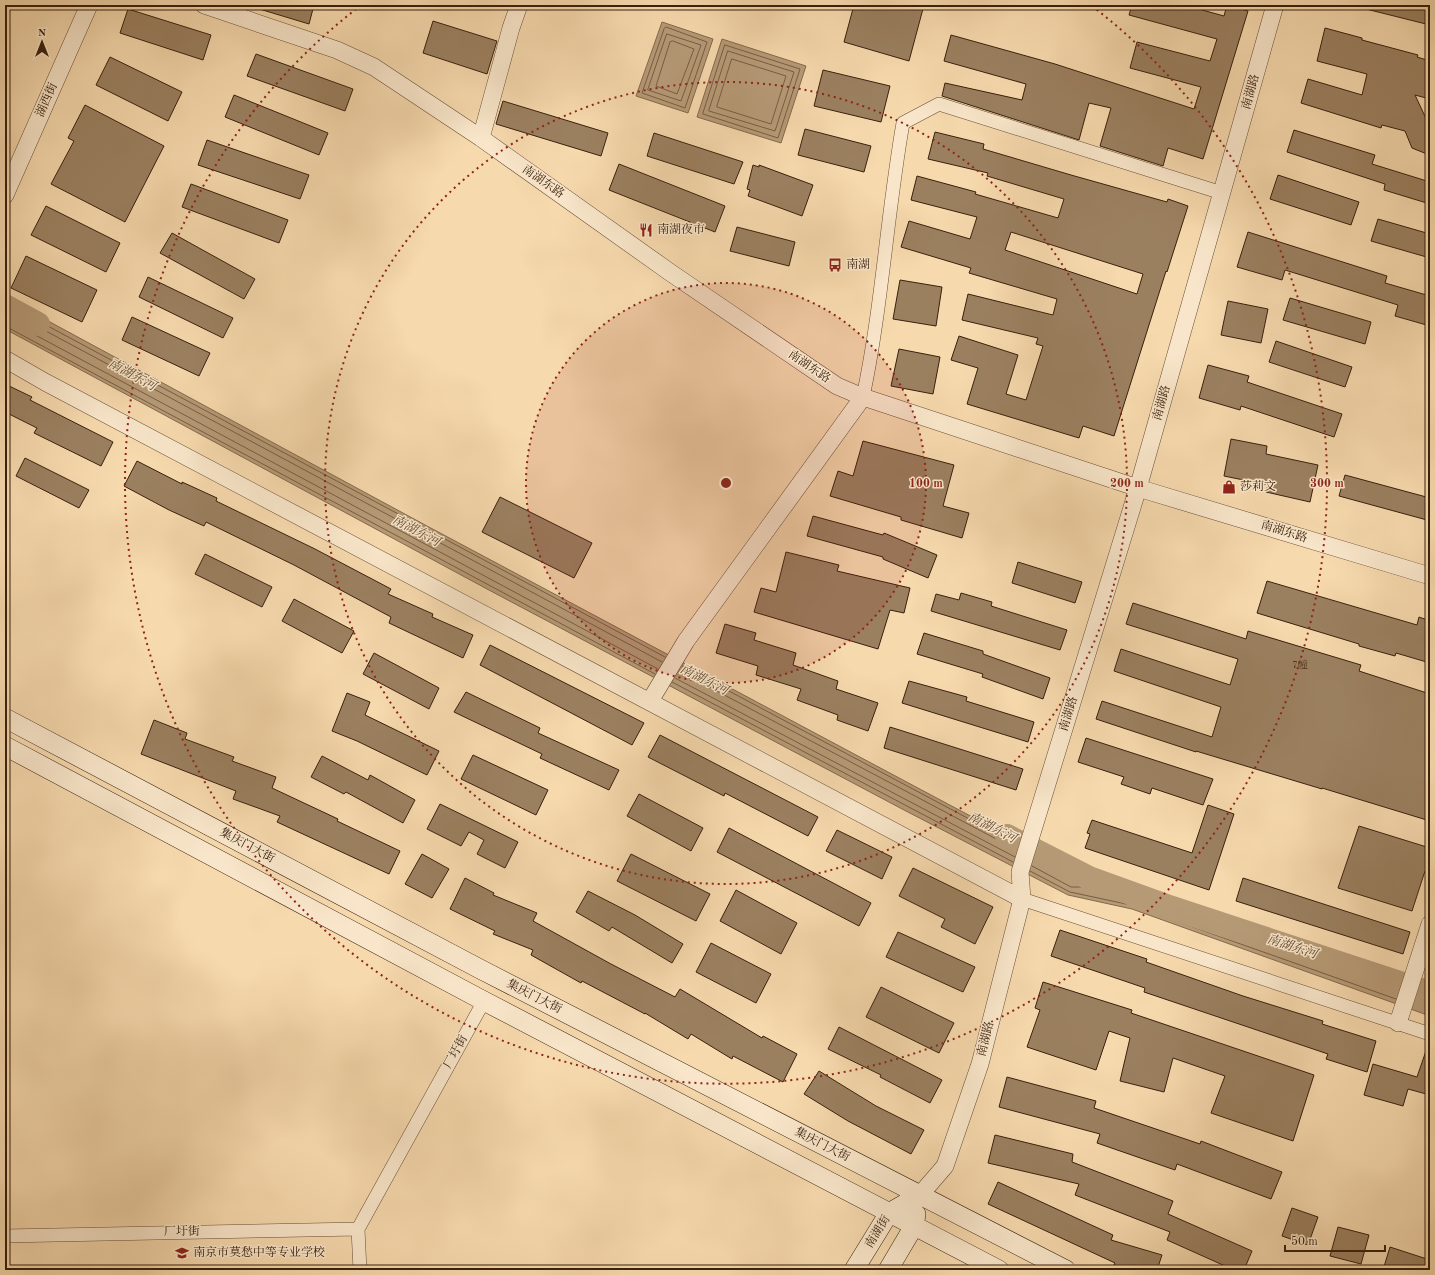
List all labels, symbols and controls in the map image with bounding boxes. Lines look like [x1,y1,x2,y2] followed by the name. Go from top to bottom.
[22,22,62,62] north arrow
[38,28,47,39] text: N
[1238,72,1262,111] street label: 南湖路
[32,79,60,119] street label: 湖西街
[520,162,567,201] street label: 南湖东路
[638,222,654,238] restaurant icon: 南湖夜市
[657,222,705,236] place label: 南湖夜市
[827,257,843,273] bus stop icon: 南湖
[846,257,870,271] place label: 南湖
[786,347,833,385] street label: 南湖东路
[106,356,160,394] water label: 南湖东河
[1149,383,1173,422] street label: 南湖路
[719,476,733,490] centre of rings
[909,478,943,490] text: 100 m
[1110,478,1144,490] text: 200 m
[1310,478,1344,490] text: 300 m
[1221,479,1237,495] shop icon: 莎莉文
[1240,479,1276,493] place label: 莎莉文
[390,512,444,550] water label: 南湖东河
[1259,517,1309,545] street label: 南湖东路
[1292,659,1308,670] house number: 7幢
[678,662,732,698] water label: 南湖东河
[1056,694,1080,733] street label: 南湖路
[966,810,1020,846] water label: 南湖东河
[218,825,278,866] street label: 集庆门大街
[1265,932,1321,962] water label: 南湖东河
[505,976,565,1016] street label: 集庆门大街
[974,1020,996,1058] street label: 南湖路
[441,1032,470,1071] street label: 厂圩街
[793,1124,853,1164] street label: 集庆门大街
[862,1212,893,1250] street label: 南湖街
[164,1225,201,1238] street label: 厂圩街
[1285,1227,1385,1253] scale bar
[1291,1235,1318,1248] text: 50 m
[174,1245,190,1261] school or university icon: 南京市莫愁中等专业学校
[193,1245,325,1259] place label: 南京市莫愁中等专业学校

